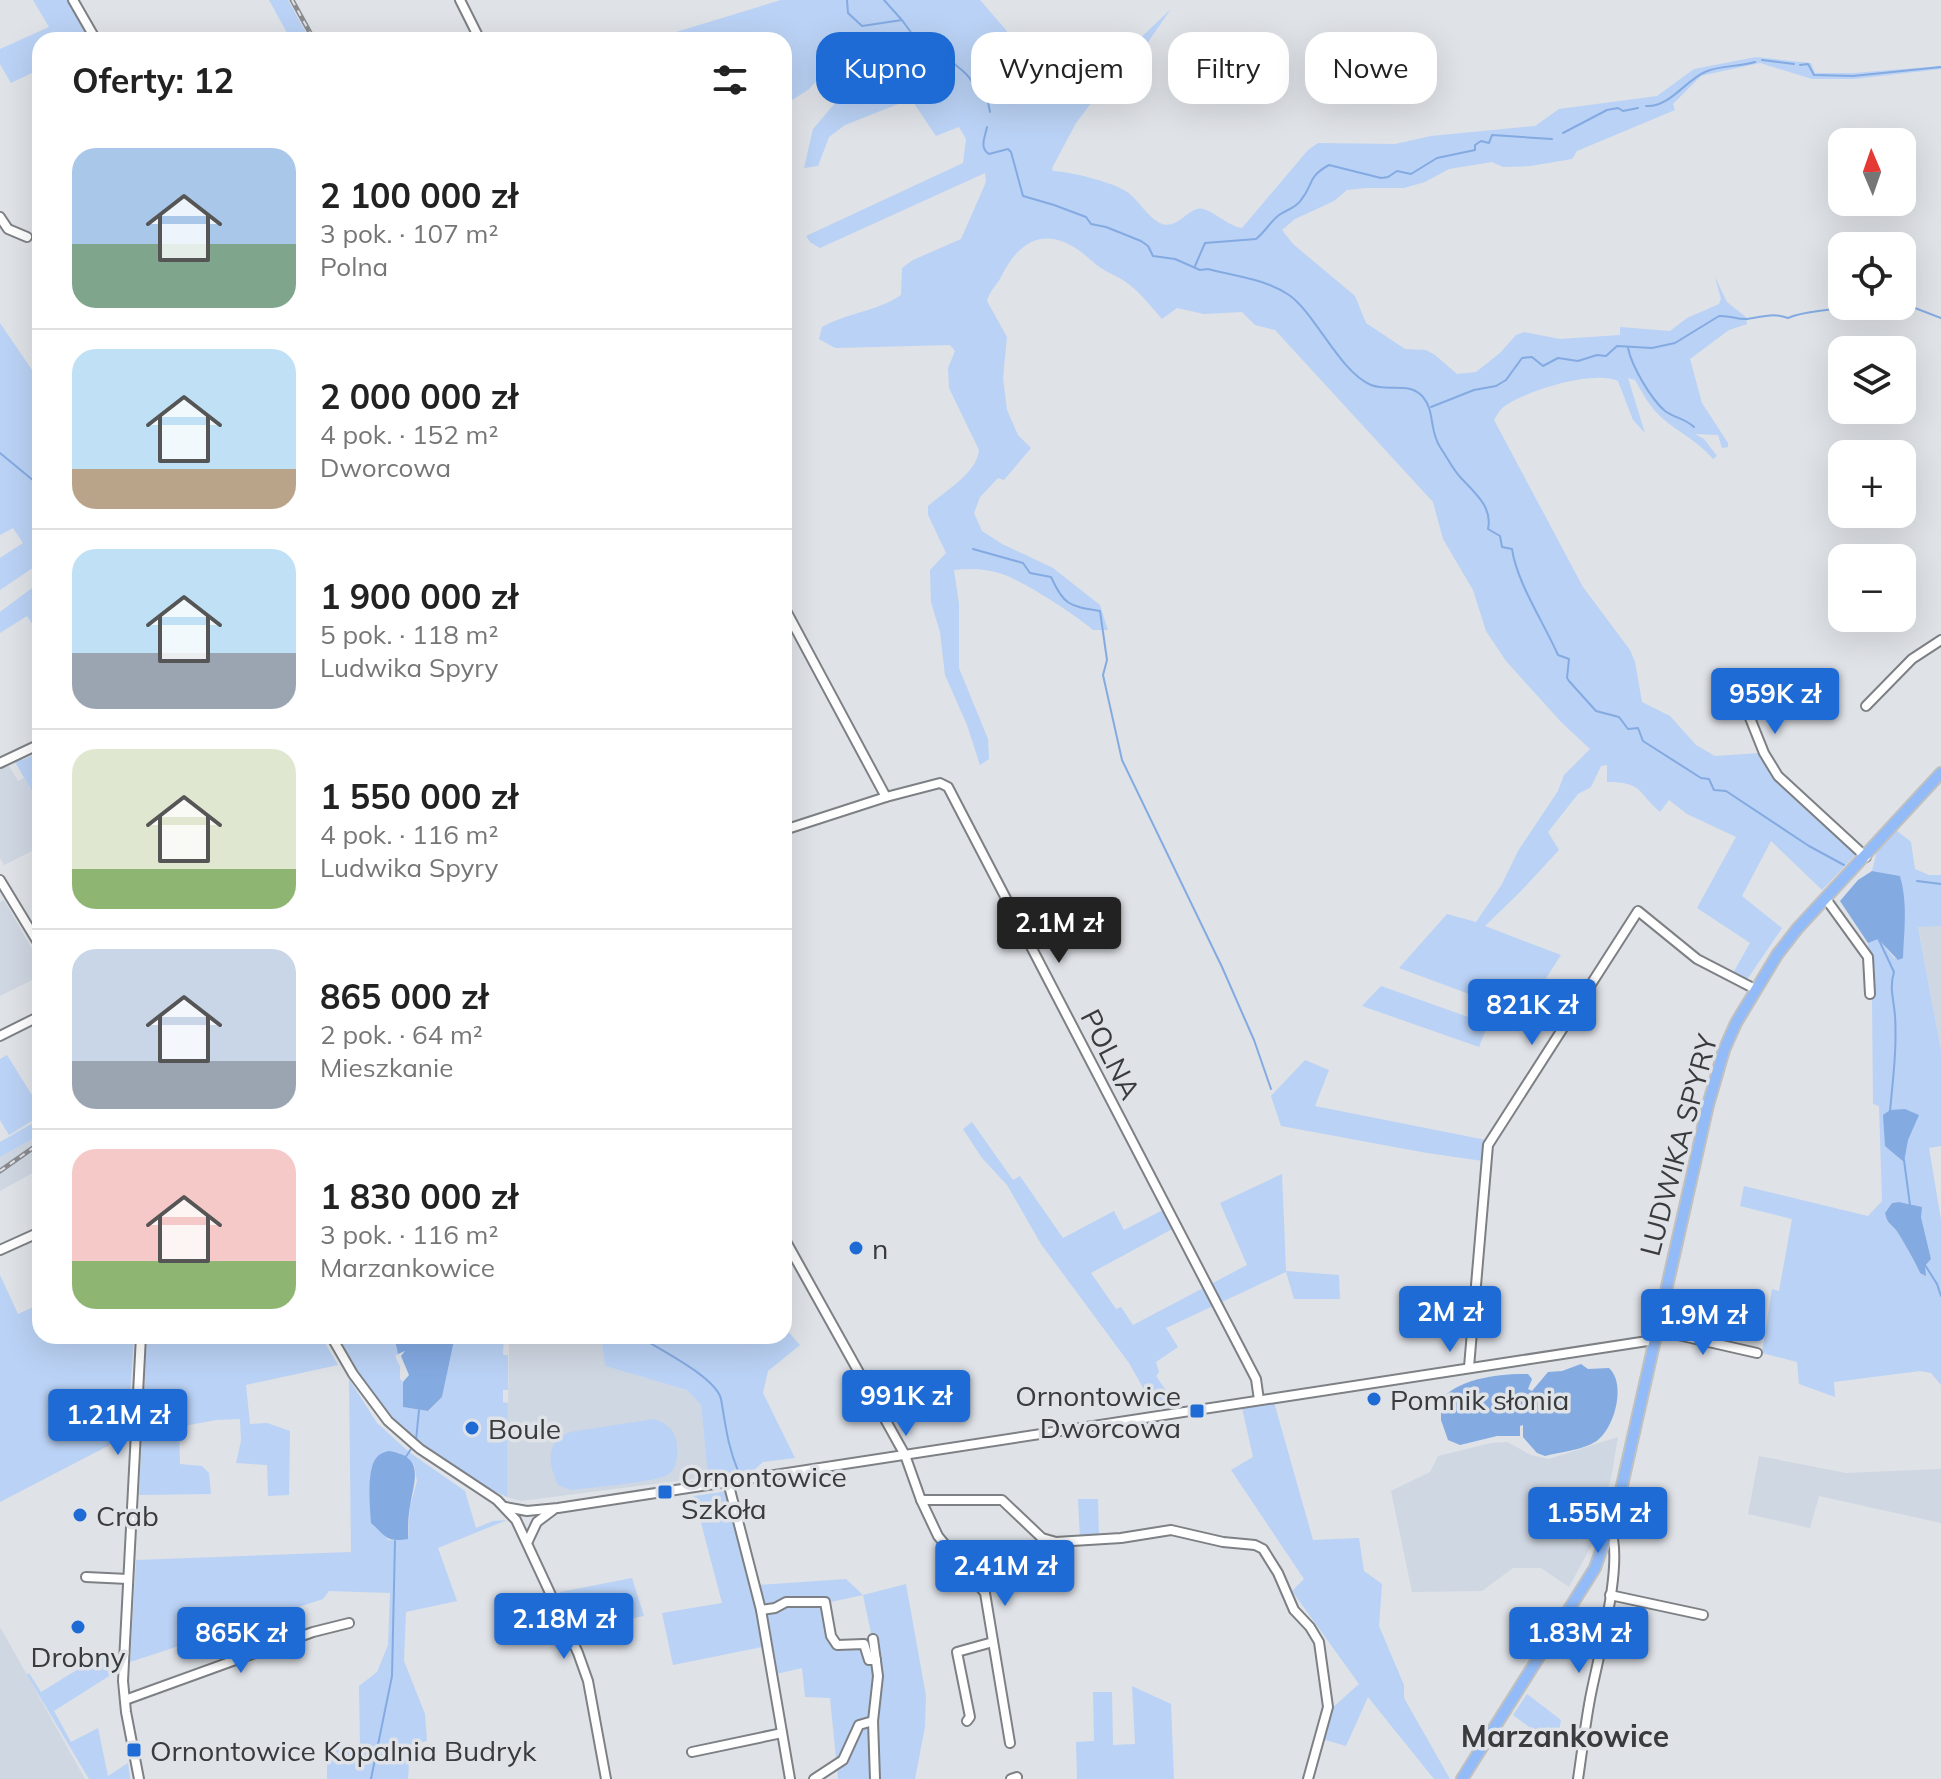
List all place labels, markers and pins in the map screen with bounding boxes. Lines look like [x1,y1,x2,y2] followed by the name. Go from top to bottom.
[1701,668,1849,736] pin: 959K zł
[985,897,1133,965] pin: 2.1M zł
[1458,979,1606,1047] pin: 821K zł
[872,1231,888,1266] place label: n
[847,1239,865,1257] marker: n
[1394,1286,1506,1354] pin: 2M zł
[1629,1289,1777,1357] pin: 1.9M zł
[832,1370,980,1438] pin: 991K zł
[1015,1378,1181,1445] place label: Ornontowice Dworcowa
[1390,1382,1569,1417] place label: Pomnik słonia
[35,1389,201,1457] pin: 1.21M zł
[1365,1390,1383,1408] marker: Pomnik słonia
[1188,1402,1206,1420] marker: Ornontowice Dworcowa
[488,1411,561,1446] place label: Boule
[463,1419,481,1437] marker: Boule
[681,1459,847,1526] place label: Ornontowice Szkoła
[656,1483,674,1501] marker: Ornontowice Szkoła
[1515,1487,1681,1555] pin: 1.55M zł
[96,1498,159,1533] place label: Crab
[71,1506,89,1524] marker: Crab
[922,1540,1088,1608] pin: 2.41M zł
[481,1593,647,1661] pin: 2.18M zł
[167,1607,315,1675] pin: 865K zł
[1496,1607,1662,1675] pin: 1.83M zł
[69,1618,87,1636] marker: Drobny
[31,1639,126,1674] place label: Drobny
[150,1733,537,1768] place label: Ornontowice Kopalnia Budryk
[125,1741,143,1759] marker: Ornontowice Kopalnia Budryk

